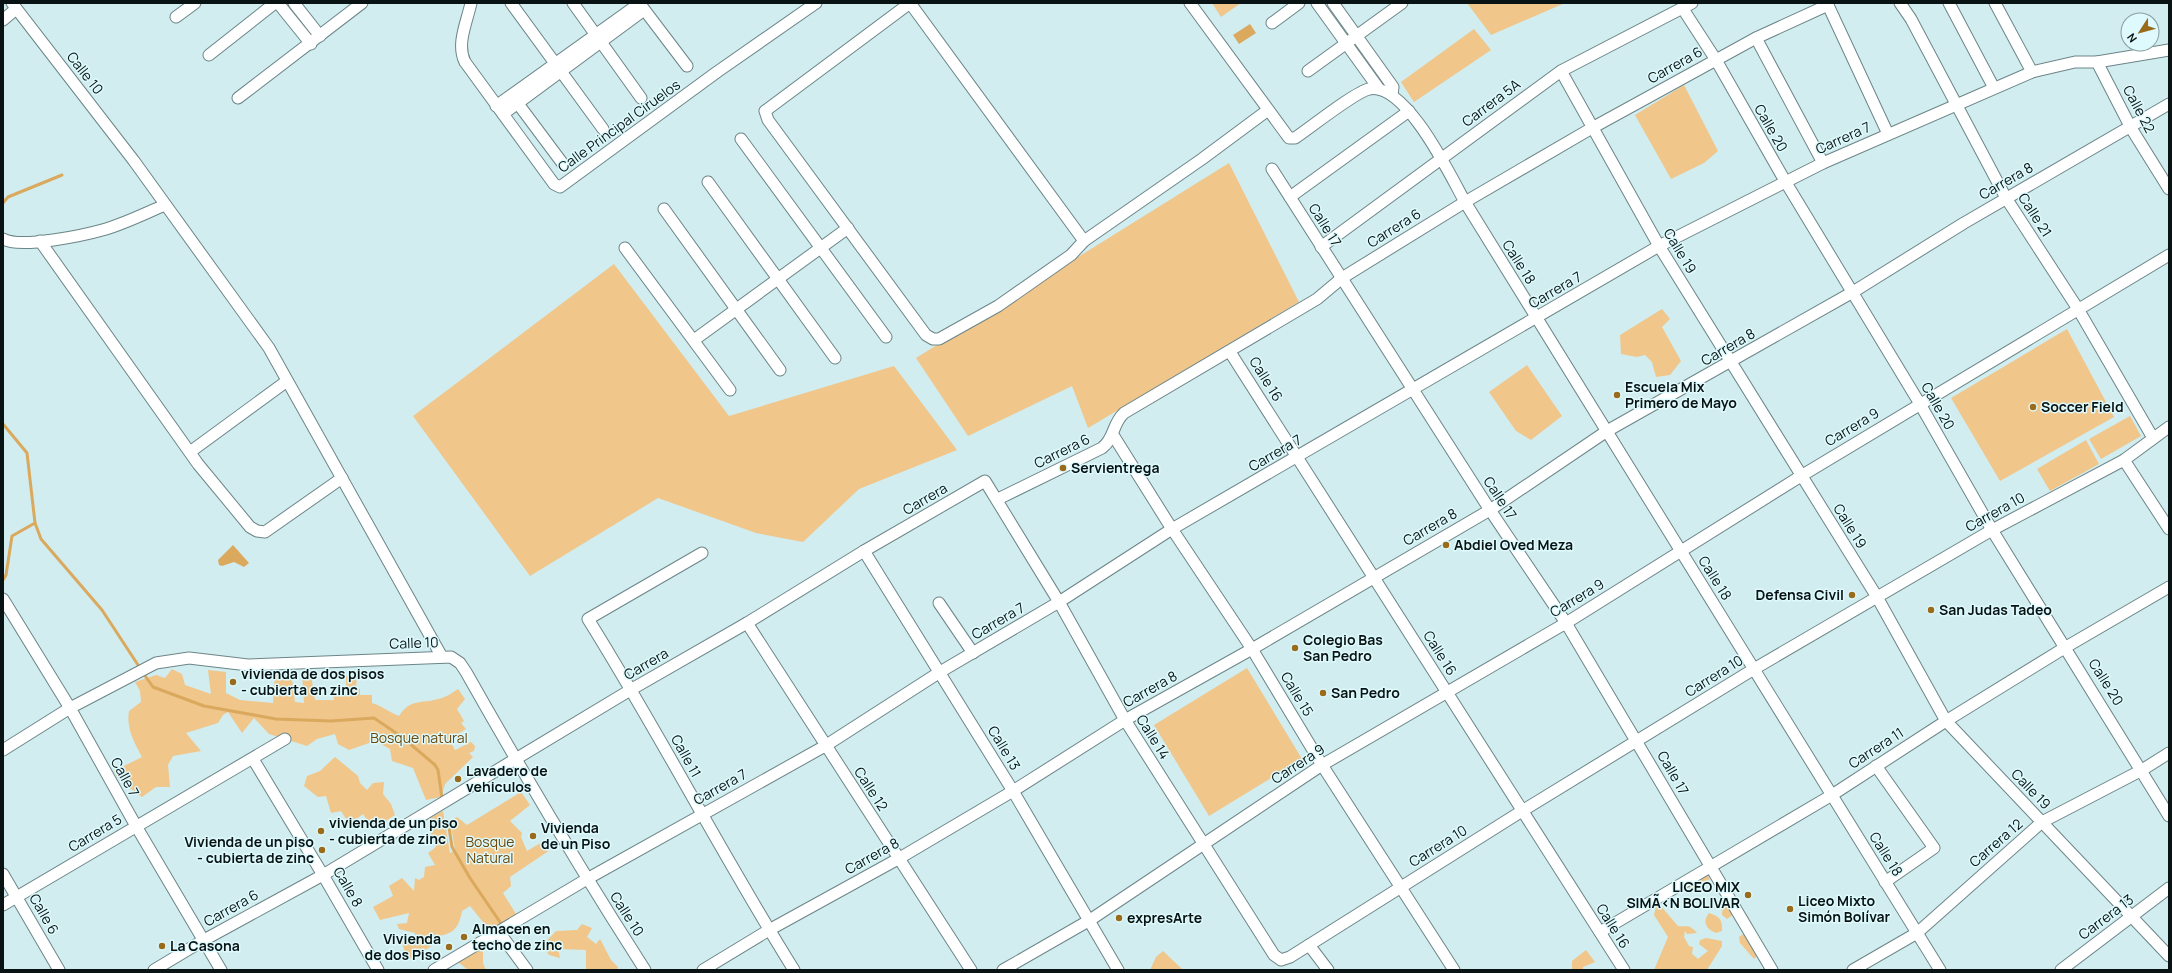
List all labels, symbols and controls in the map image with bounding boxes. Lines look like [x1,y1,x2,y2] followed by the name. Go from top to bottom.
[2120,12,2160,52] north arrow
[2123,30,2140,46] text: N
[1644,42,1706,87] street label: Carrera 6
[63,47,108,98] street label: Calle 10
[1458,74,1524,131] street label: Carrera 5A
[554,75,684,176] street label: Calle Principal Ciruelos
[2119,82,2160,136] street label: Calle 22
[1750,101,1793,155] street label: Calle 20
[1812,117,1873,158] street label: Carrera 7
[1975,157,2036,204] street label: Carrera 8
[2014,189,2057,240] street label: Calle 21
[1305,199,1346,250] street label: Calle 17
[1363,204,1424,252] street label: Carrera 6
[1660,225,1701,277] street label: Calle 19
[1498,236,1540,288] street label: Calle 18
[1525,267,1585,312] street label: Carrera 7
[1697,323,1758,370] street label: Carrera 8
[1245,353,1288,405] street label: Calle 16
[1625,377,1737,412] place label: Escuela Mix Primero de Mayo
[1917,379,1960,433] street label: Calle 20
[1612,390,1622,400] marker: Escuela Mix Primero de Mayo
[2041,397,2124,416] place label: Soccer Field
[2028,402,2038,412] marker: Soccer Field
[1821,403,1882,450] street label: Carrera 9
[1031,429,1093,472] street label: Carrera 6
[1245,430,1305,475] street label: Carrera 7
[1071,458,1160,477] place label: Servientrega
[1058,463,1068,473] marker: Servientrega
[1479,473,1521,523] street label: Calle 17
[899,478,950,519] street label: Carrera
[1962,487,2028,536] street label: Carrera 10
[1829,500,1872,552] street label: Calle 19
[1399,503,1460,550] street label: Carrera 8
[1454,535,1573,554] place label: Abdiel Oved Meza
[1441,540,1451,550] marker: Abdiel Oved Meza
[1694,552,1736,604] street label: Calle 18
[1546,574,1607,621] street label: Carrera 9
[1755,585,1844,604] place label: Defensa Civil
[1847,590,1857,600] marker: Defensa Civil
[968,598,1028,643] street label: Carrera 7
[1939,600,2052,619] place label: San Judas Tadeo
[1926,605,1936,615] marker: San Judas Tadeo
[1419,627,1462,679] street label: Calle 16
[1303,630,1383,665] place label: Colegio Bas San Pedro
[389,632,439,653] street label: Calle 10
[620,643,671,684] street label: Carrera
[1290,643,1300,653] marker: Colegio Bas San Pedro
[1681,650,1746,701] street label: Carrera 10
[2085,655,2128,709] street label: Calle 20
[241,664,385,699] place label: vivienda de dos pisos - cubierta en zinc
[1119,666,1180,711] street label: Carrera 8
[1277,668,1318,720] street label: Calle 15
[228,677,238,687] marker: vivienda de dos pisos - cubierta en zinc
[1331,683,1400,702] place label: San Pedro
[1318,688,1328,698] marker: San Pedro
[1132,711,1174,763] street label: Calle 14
[984,722,1025,773] street label: Calle 13
[1844,723,1907,772] street label: Carrera 11
[370,728,468,747] park label: Bosque natural
[667,731,706,781] street label: Calle 11
[1267,739,1328,788] street label: Carrera 9
[1653,747,1694,798] street label: Calle 17
[107,754,144,800] street label: Calle 7
[466,761,548,796] place label: Lavadero de vehiculos
[850,763,893,814] street label: Calle 12
[690,764,750,809] street label: Carrera 7
[2007,764,2055,813] street label: Calle 19
[453,774,463,784] marker: Lavadero de vehiculos
[64,809,125,856] street label: Carrera 5
[329,813,458,848] place label: vivienda de un piso - cubierta de zinc
[1965,814,2026,871] street label: Carrera 12
[541,818,611,853] place label: Vivienda de un Piso
[1405,820,1470,871] street label: Carrera 10
[316,826,326,836] marker: vivienda de un piso - cubierta de zinc
[1865,828,1907,880] street label: Calle 18
[528,831,538,841] marker: Vivienda de un Piso
[184,832,314,867] place label: Vivienda de un piso - cubierta de zinc
[466,832,514,867] park label: Bosque Natural
[841,833,902,878] street label: Carrera 8
[317,845,327,855] marker: Vivienda de un piso - cubierta de zinc
[329,863,368,910] street label: Calle 8
[1626,877,1741,912] place label: LICEO MIX SIMÃ‹N BOLIVAR
[200,885,262,930] street label: Carrera 6
[606,888,649,940] street label: Calle 10
[25,890,64,938] street label: Calle 6
[1743,890,1753,900] marker: LICEO MIX SIMÃ‹N BOLIVAR
[2074,890,2137,944] street label: Carrera 13
[1798,891,1891,926] place label: Liceo Mixto Simón Bolívar
[1592,900,1635,952] street label: Calle 16
[1785,904,1795,914] marker: Liceo Mixto Simón Bolívar
[1127,908,1202,927] place label: expresArte
[1114,913,1124,923] marker: expresArte
[472,919,562,954] place label: Almacen en techo de zinc
[365,929,441,964] place label: Vivienda de dos Piso
[459,932,469,942] marker: Almacen en techo de zinc
[170,936,240,955] place label: La Casona
[157,941,167,951] marker: La Casona
[444,942,454,952] marker: Vivienda de dos Piso

